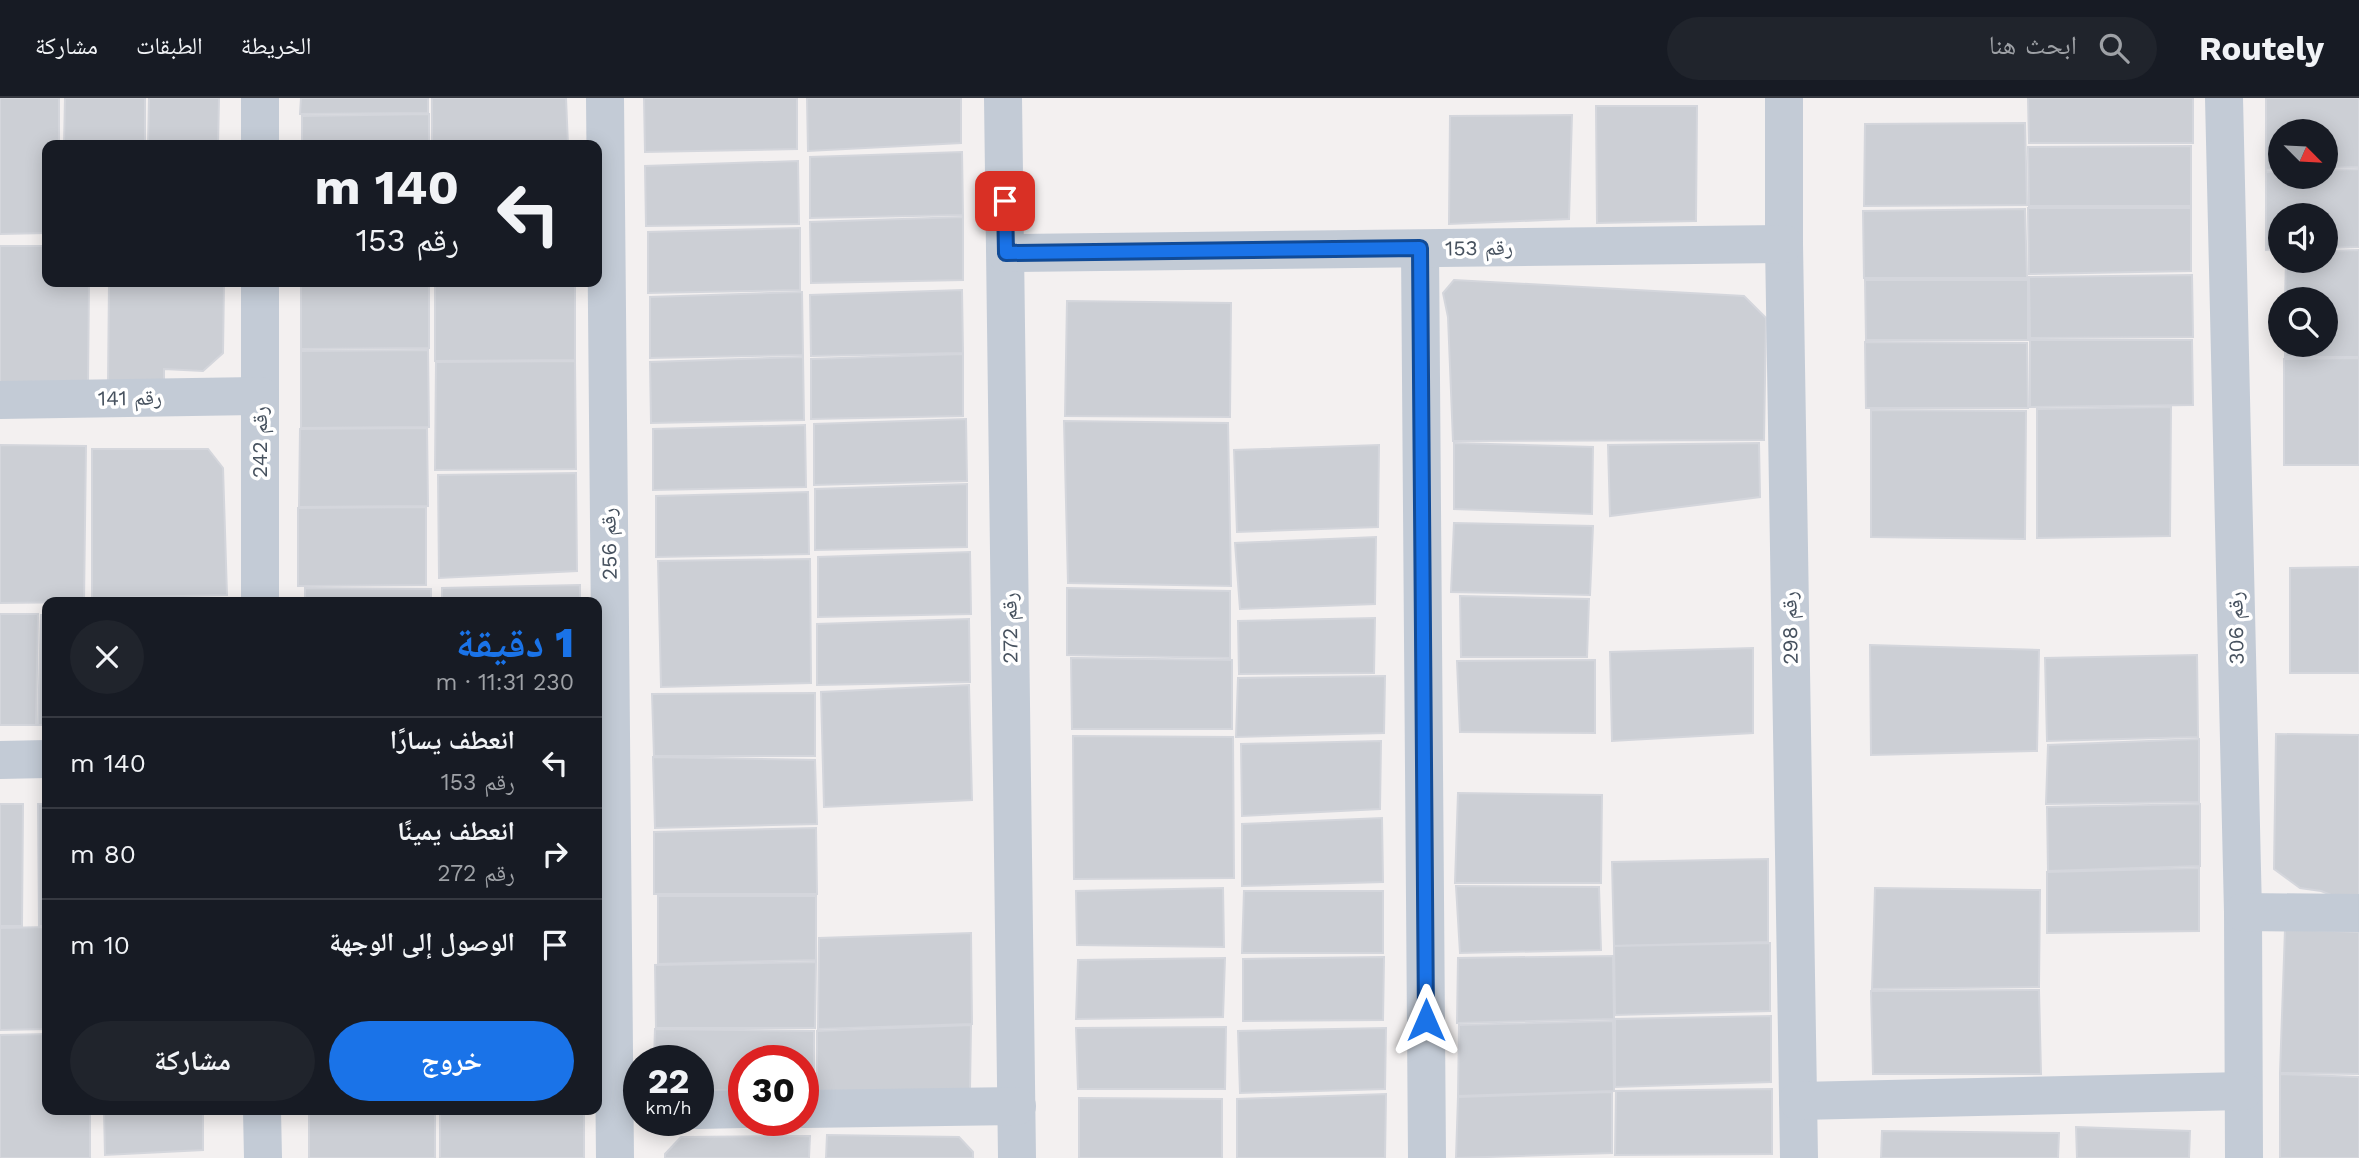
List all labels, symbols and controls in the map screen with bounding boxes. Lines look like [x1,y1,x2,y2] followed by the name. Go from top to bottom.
[1667,17,2157,80] search box
[2095,29,2133,67] icon: search
[2199,29,2324,68] text: Routely
[1989,30,2077,60] text: ابحث هنا
[35,32,98,60] text: مشاركة
[136,32,203,60] text: الطبقات
[241,32,311,60] text: الخريطة
[2268,119,2338,189] north arrow
[2268,119,2338,357] map controls
[315,158,459,216] text: 140 m
[483,168,574,259] icon: left
[975,171,1035,231] pin
[986,182,1024,220] icon: arrive
[2268,203,2338,273] button: sound
[356,221,459,259] text: رقم 153
[1445,234,1513,263] street label: رقم 153
[2268,287,2338,357] button: search
[98,384,162,413] street label: رقم 141
[247,406,274,478] street label: رقم 242
[595,508,624,580] street label: رقم 256
[1776,591,1805,665] street label: رقم 298
[2222,591,2251,665] street label: رقم 306
[996,592,1025,664] street label: رقم 272
[456,618,574,667] text: 1 دقيقة
[70,620,144,694] button: close
[436,669,574,696] text: 230 m · 11:31
[390,725,515,755] text: انعطف يسارًا
[536,744,574,782] icon: left
[70,748,146,778] text: 140 m
[441,769,515,796] text: رقم 153
[397,816,515,846] text: انعطف يمينًا
[536,835,574,873] icon: right
[70,839,136,869] text: 80 m
[437,860,515,887] text: رقم 272
[536,926,574,964] icon: arrive
[329,927,515,957] text: الوصول إلى الوجهة
[70,930,130,960] text: 10 m
[1389,983,1463,1057] position arrow
[70,1021,315,1101] button: مشاركة
[329,1021,574,1101] button: خروج
[728,1045,819,1136] speed limit sign: 30
[648,1060,689,1102] text: 22
[645,1097,692,1118] text: km/h

